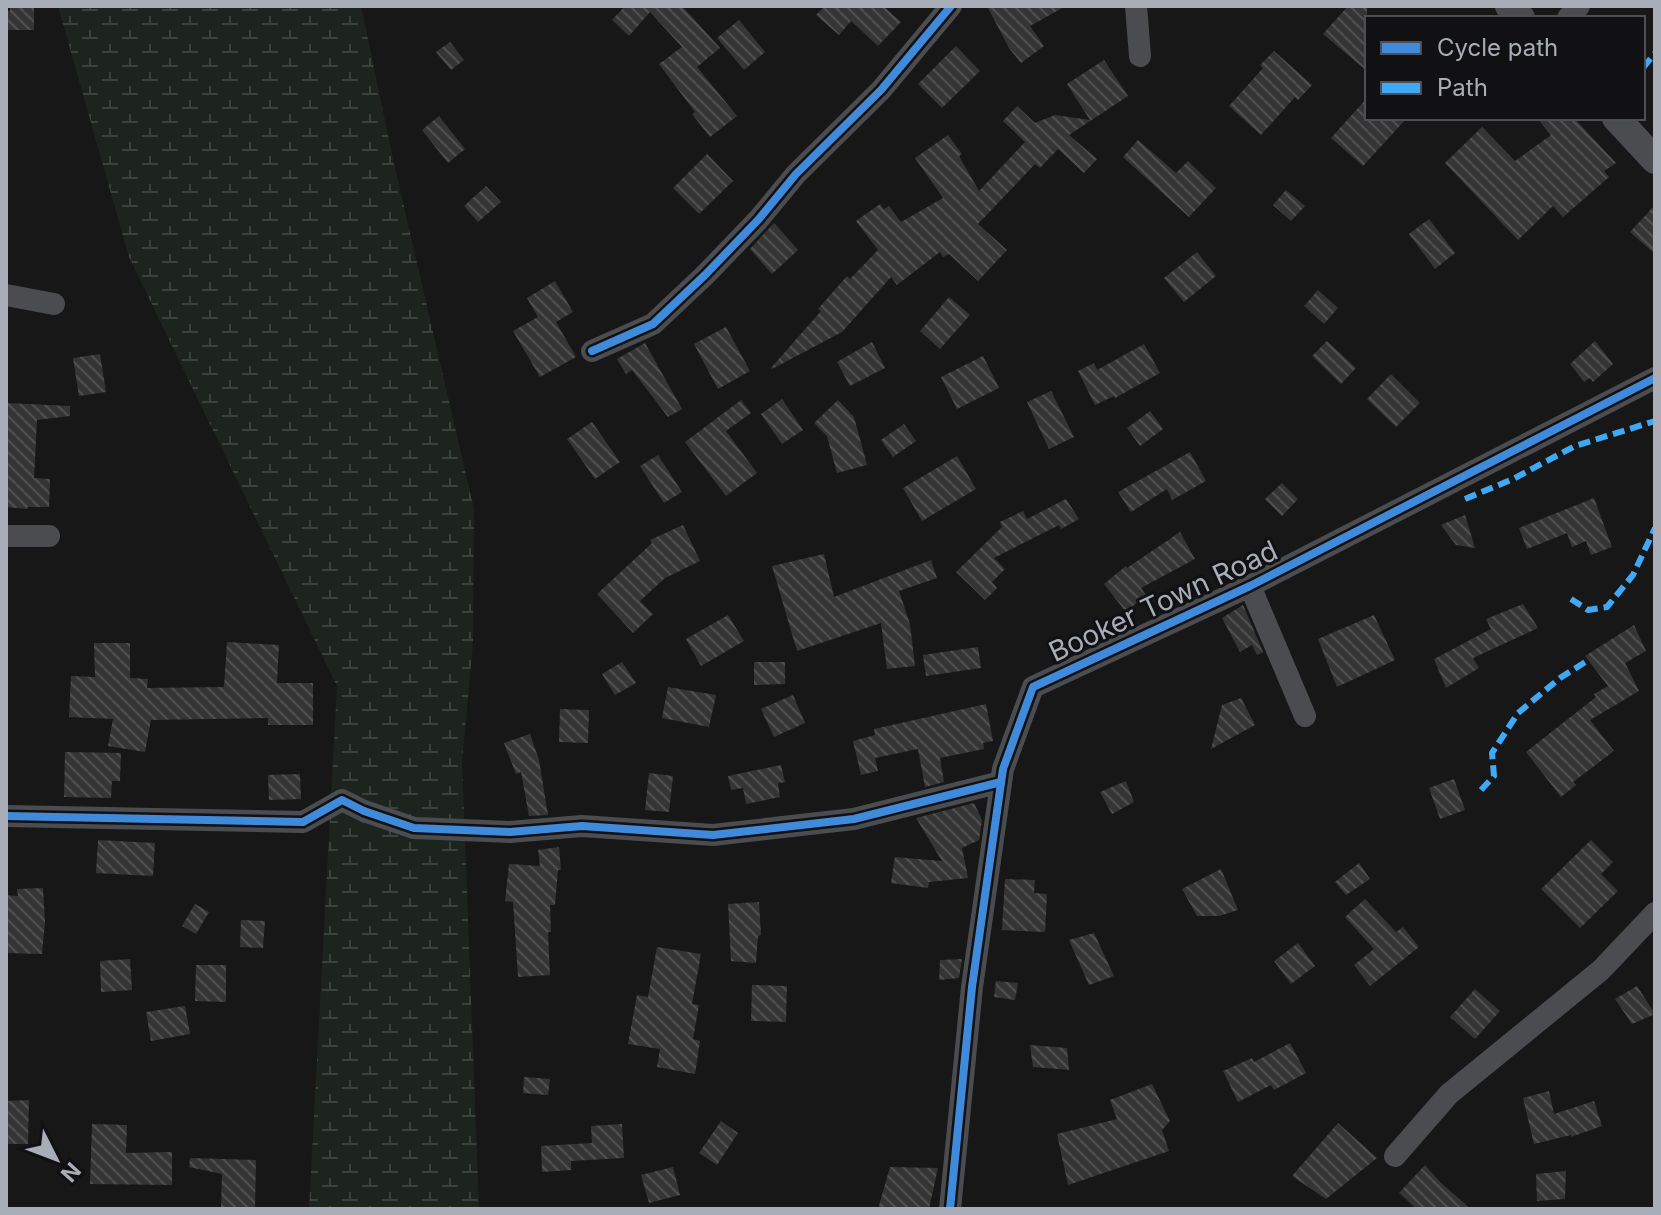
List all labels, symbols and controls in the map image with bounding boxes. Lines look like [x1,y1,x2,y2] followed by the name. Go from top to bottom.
[1365,16,1645,120] legend
[1437,33,1558,62] text: Cycle path
[1437,73,1488,102] text: Path
[1043,533,1283,669] street label: Booker Town Road
[16,1119,96,1199] north arrow
[56,1157,86,1187] text: N

